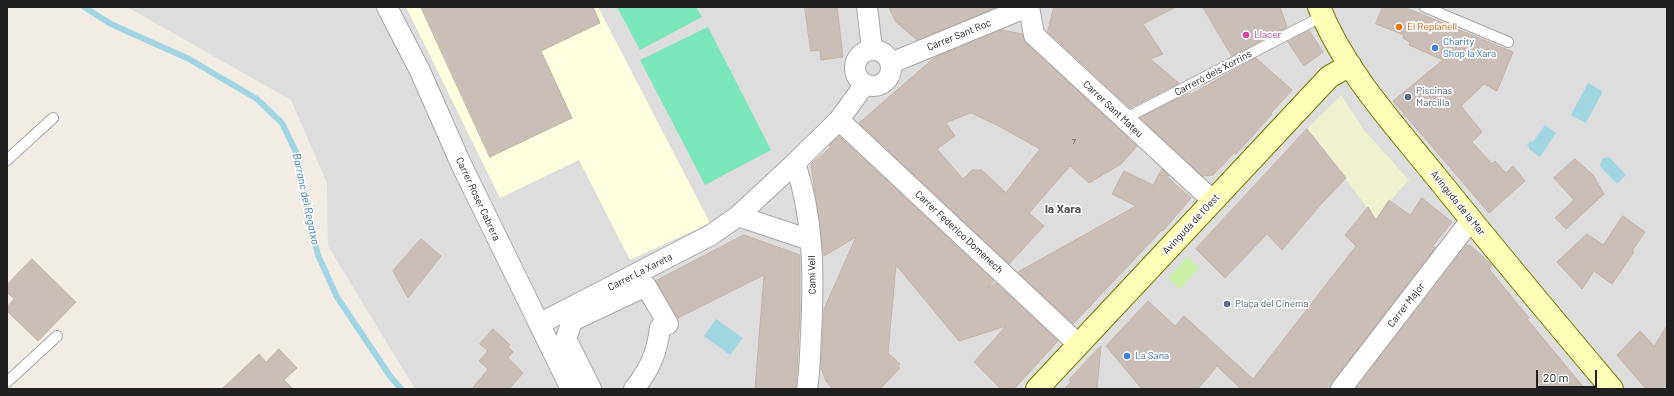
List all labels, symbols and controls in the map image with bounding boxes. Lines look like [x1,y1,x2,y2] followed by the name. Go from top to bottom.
[925,17,993,53] street label: Carrer Sant Roc
[1407,21,1457,33] place label: El Replanell
[1394,22,1404,32] marker: El Replanell
[1254,29,1281,41] place label: Llacer
[1241,30,1251,40] marker: Llacer
[1443,36,1496,60] place label: Charity Shop la Xara
[1430,43,1440,53] marker: Charity Shop la Xara
[1172,48,1254,98] street label: Carreró dels Xorrins
[1081,78,1145,140] street label: Carrer Sant Mateu
[1416,85,1452,108] place label: Piscinas Marcilla
[1403,92,1413,102] marker: Piscinas Marcilla
[1072,136,1076,146] house number: 7
[290,152,322,246] water label: Barranc del Regatxo
[453,155,503,243] street label: Carrer Roser Cabrera
[1428,168,1488,238] street label: Avinguda de la Mar
[913,188,1005,276] street label: Carrer Federico Domenech
[1160,191,1222,257] street label: Avinguda de l'Oest
[1045,202,1081,216] district label: la Xara
[606,251,674,293] street label: Carrer La Xareta
[806,255,818,295] street label: Camí Vell
[1385,280,1427,330] street label: Carrer Major
[1235,298,1308,310] place label: Plaça del Cinema
[1222,299,1232,309] marker: Plaça del Cinema
[1135,350,1169,362] place label: La Sana
[1122,351,1132,361] marker: La Sana
[1538,362,1599,388] scale bar
[1543,370,1569,384] text: 20 m

